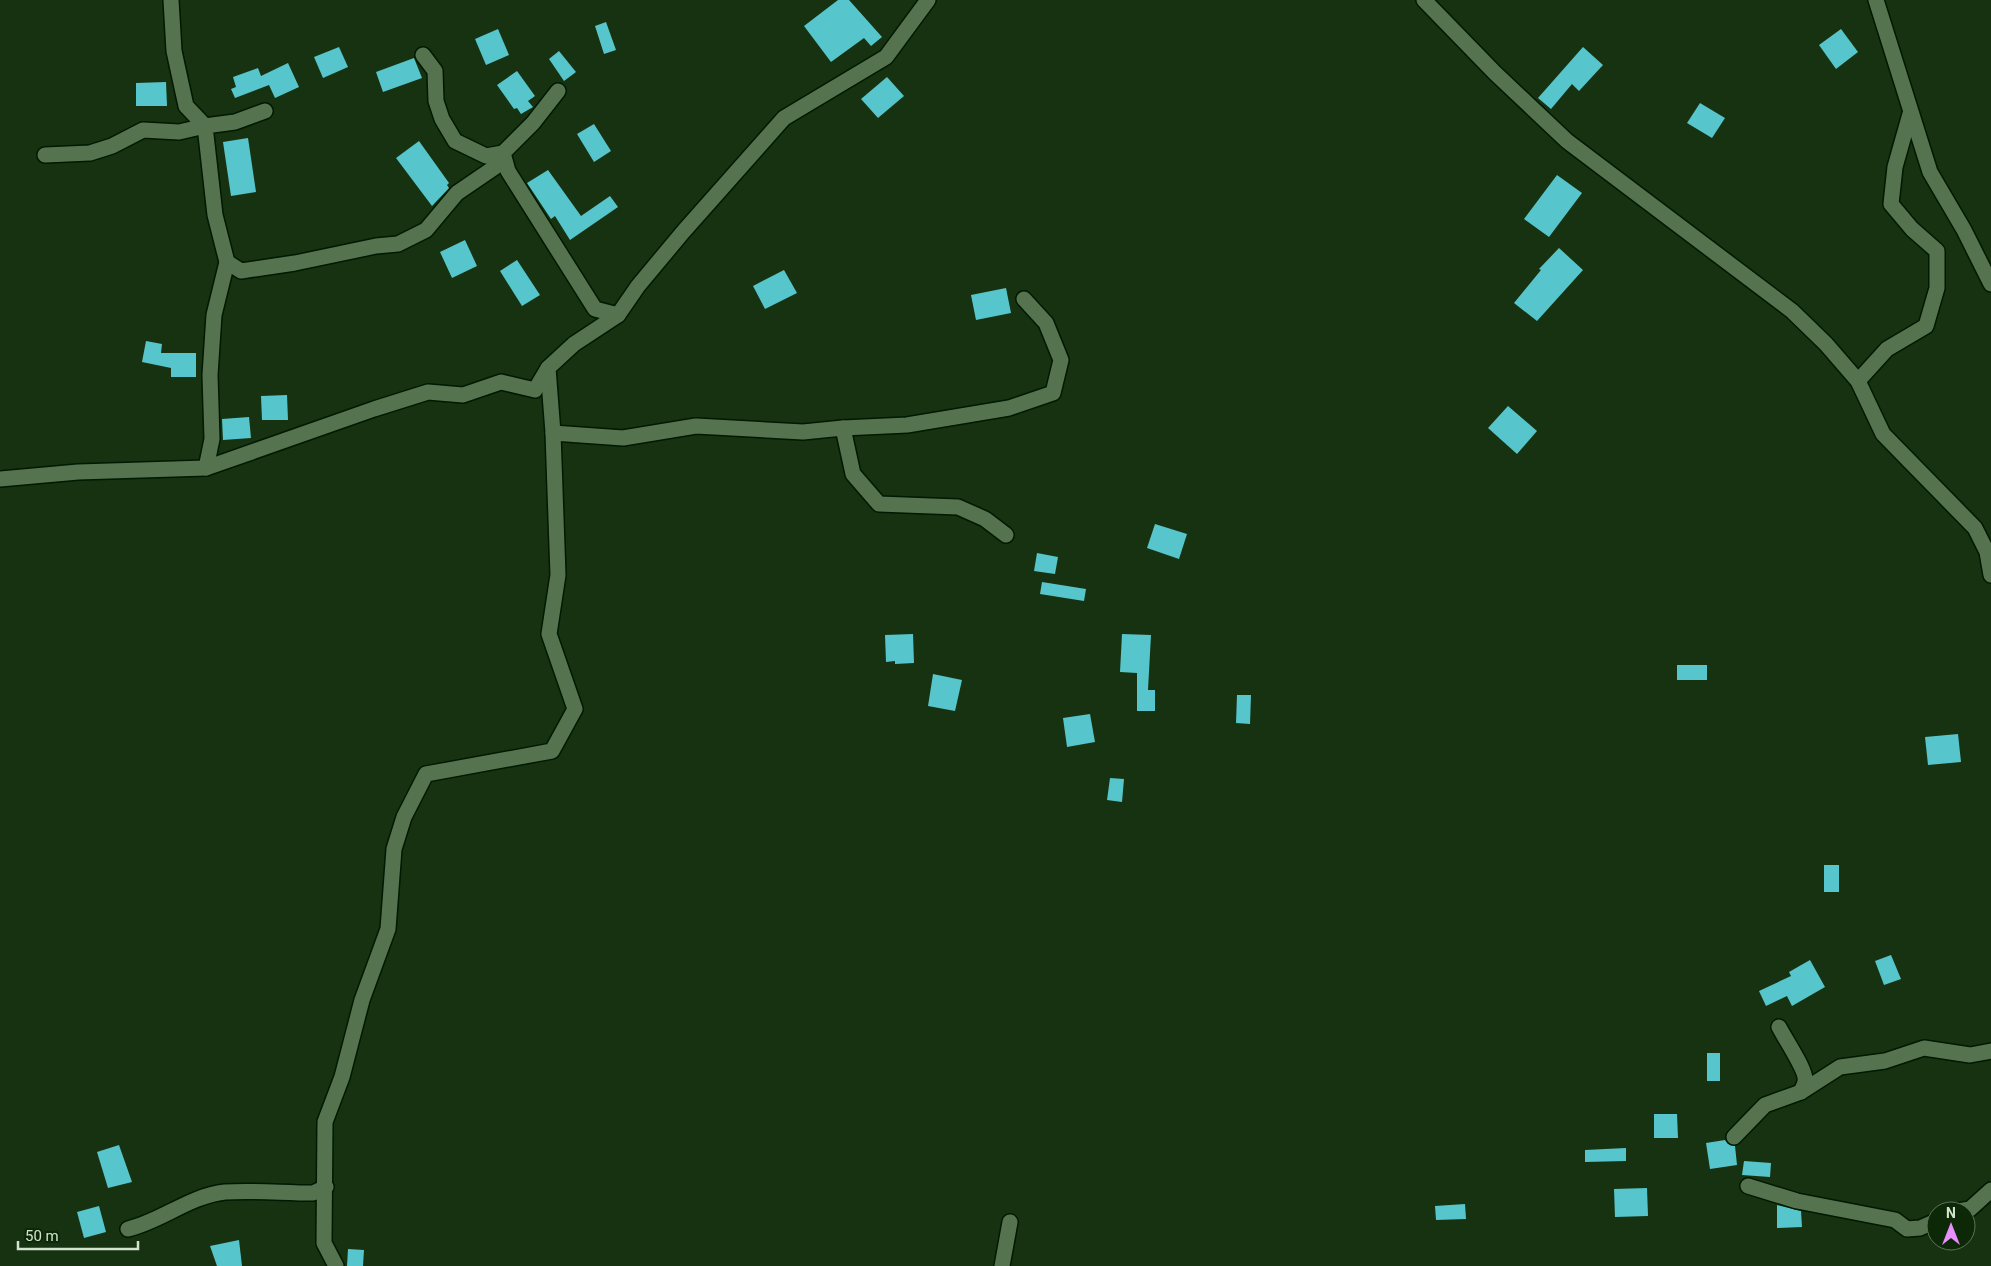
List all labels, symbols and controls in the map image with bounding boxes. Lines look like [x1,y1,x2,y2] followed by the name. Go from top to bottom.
[1926,1201,1976,1251] north arrow
[1946,1205,1956,1221] text: N
[18,1218,138,1250] scale bar
[25,1227,59,1245] text: 50 m

